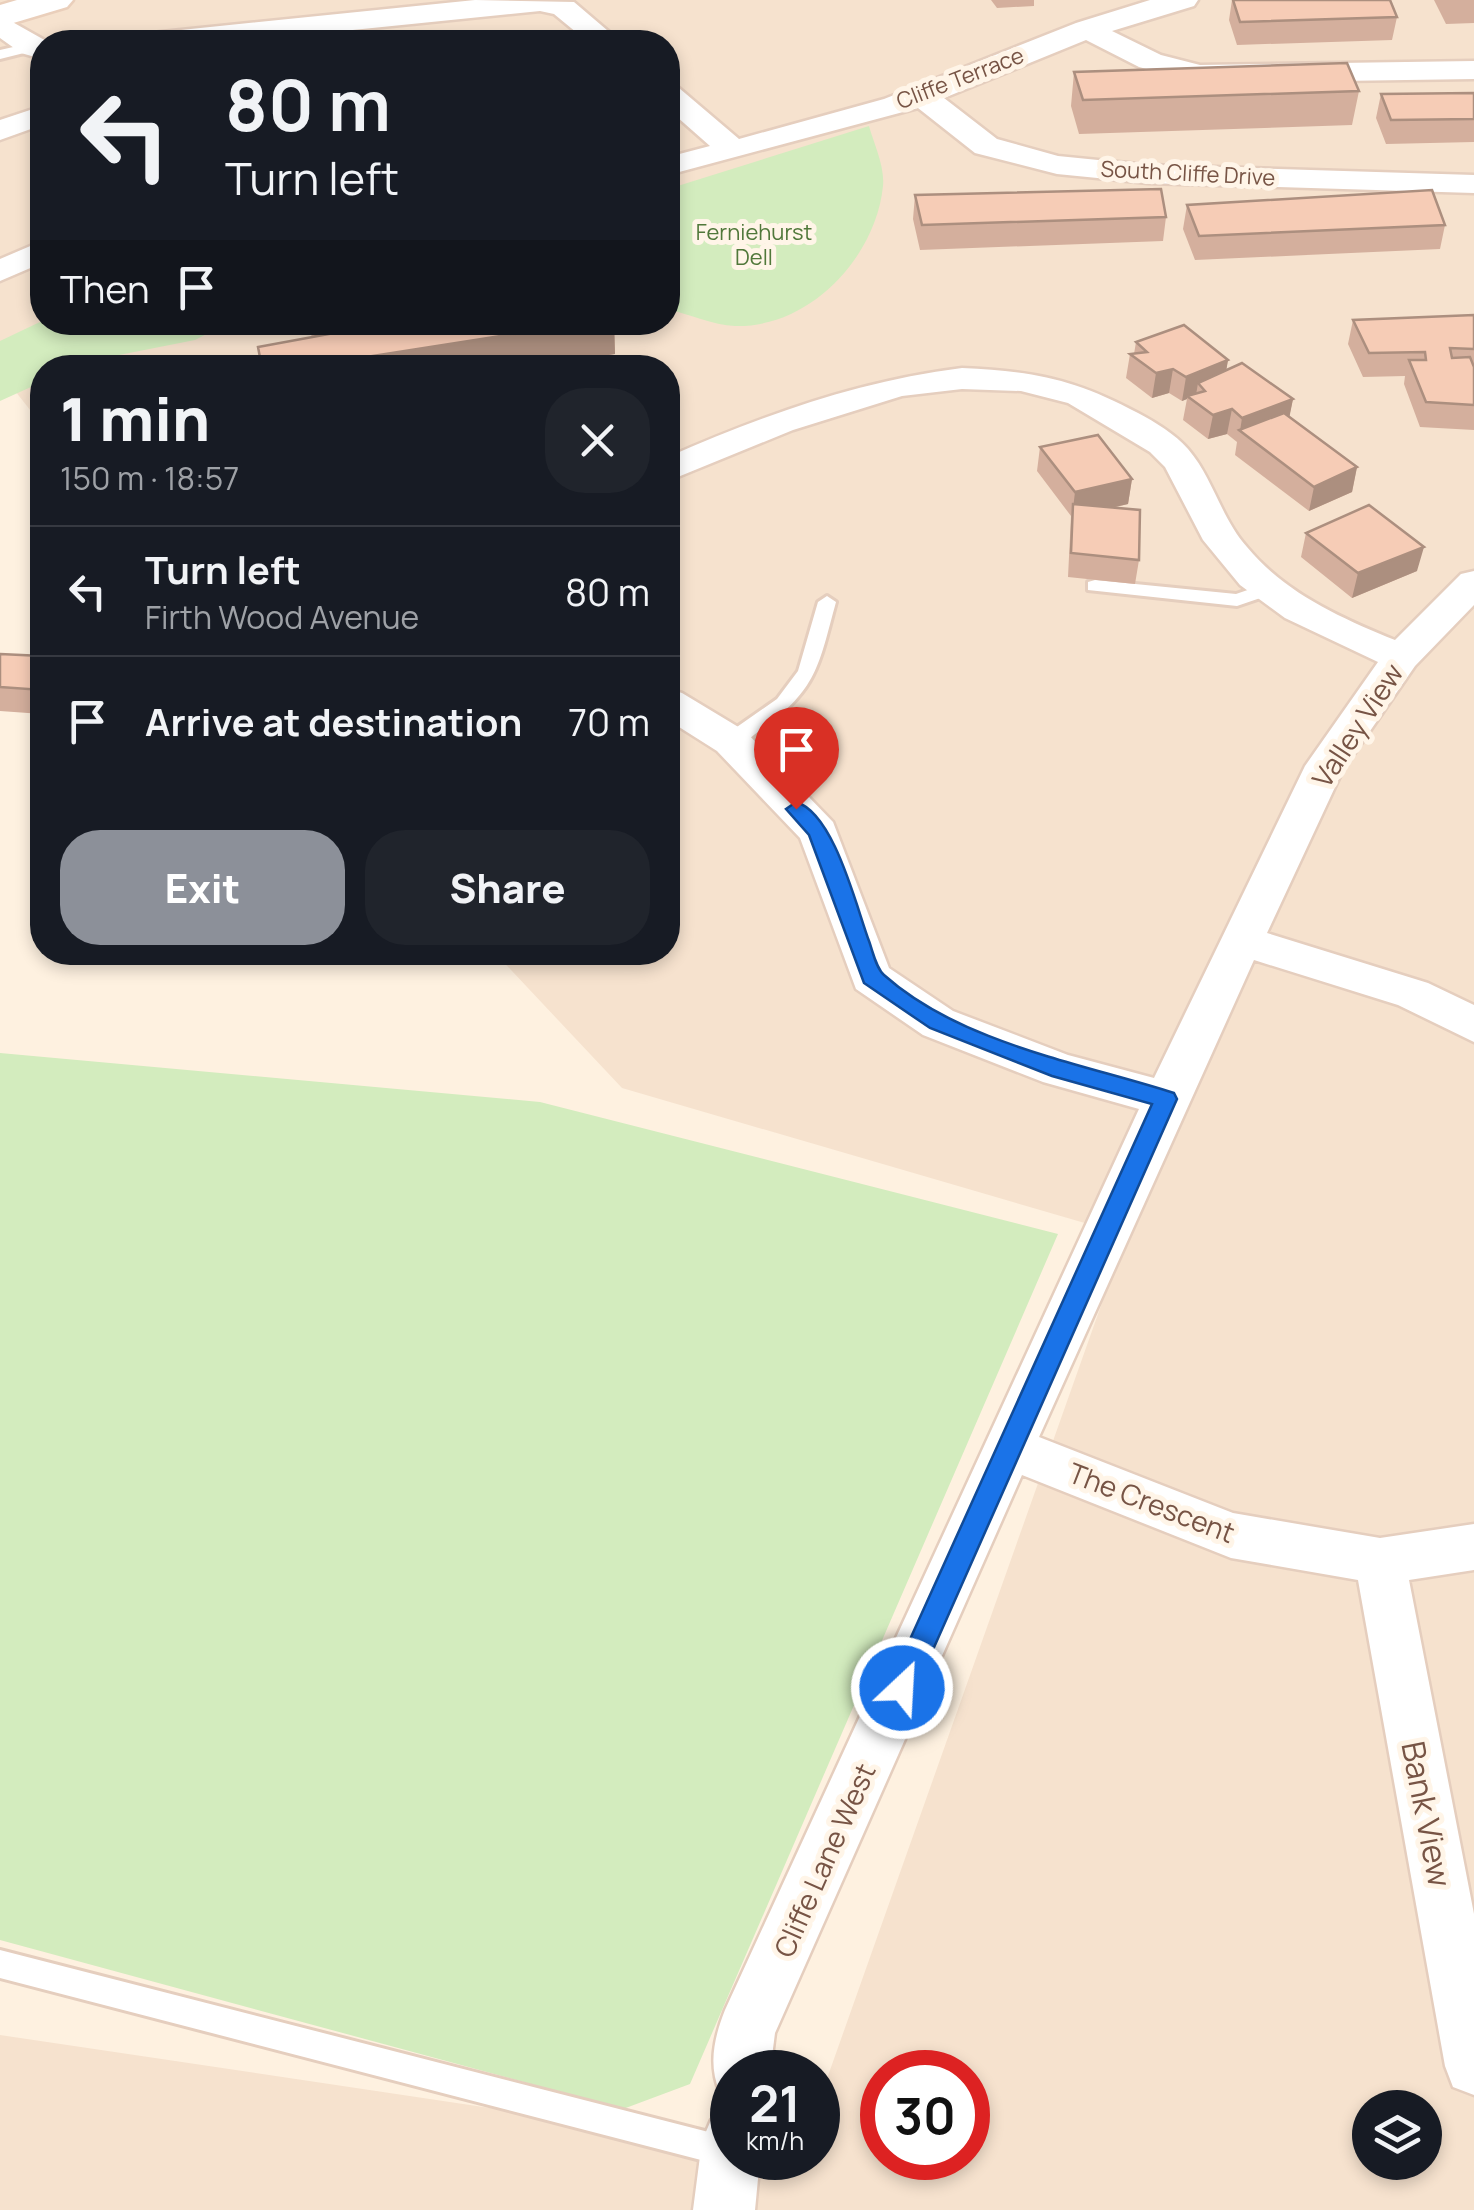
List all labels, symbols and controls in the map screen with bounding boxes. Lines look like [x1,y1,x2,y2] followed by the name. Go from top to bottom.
[892,40,1028,116] street label: Cliffe Terrace
[225,56,391,152] text: 80 m
[60,70,190,200] icon: left
[225,147,399,209] text: Turn left
[1100,153,1276,193] street label: South Cliffe Drive
[696,217,812,272] park label: Ferniehurst Dell
[169,260,224,315] icon: arrive
[60,262,149,314] text: Then
[60,377,210,459] text: 1 min
[545,388,650,493] button: close
[60,456,239,500] text: 150 m · 18:57
[145,543,301,595] text: Turn left
[60,564,115,619] icon: left
[565,565,650,617] text: 80 m
[145,595,419,639] text: Firth Wood Avenue
[1303,656,1411,794] street label: Valley View
[60,694,115,749] icon: arrive
[145,695,522,747] text: Arrive at destination
[568,695,650,747] text: 70 m
[754,707,839,810] pin
[769,722,824,777] icon: arrive
[60,830,345,945] button: Exit
[365,830,650,945] button: Share
[1063,1453,1241,1551] street label: The Crescent
[850,1636,954,1740] position arrow
[1391,1737,1463,1891] street label: Bank View
[764,1757,884,1963] street label: Cliffe Lane West
[860,2050,990,2180] speed limit sign: 30
[749,2069,801,2137] text: 21
[1352,2090,1442,2180] map controls
[1352,2090,1442,2180] button: layers
[746,2123,804,2158] text: km/h

